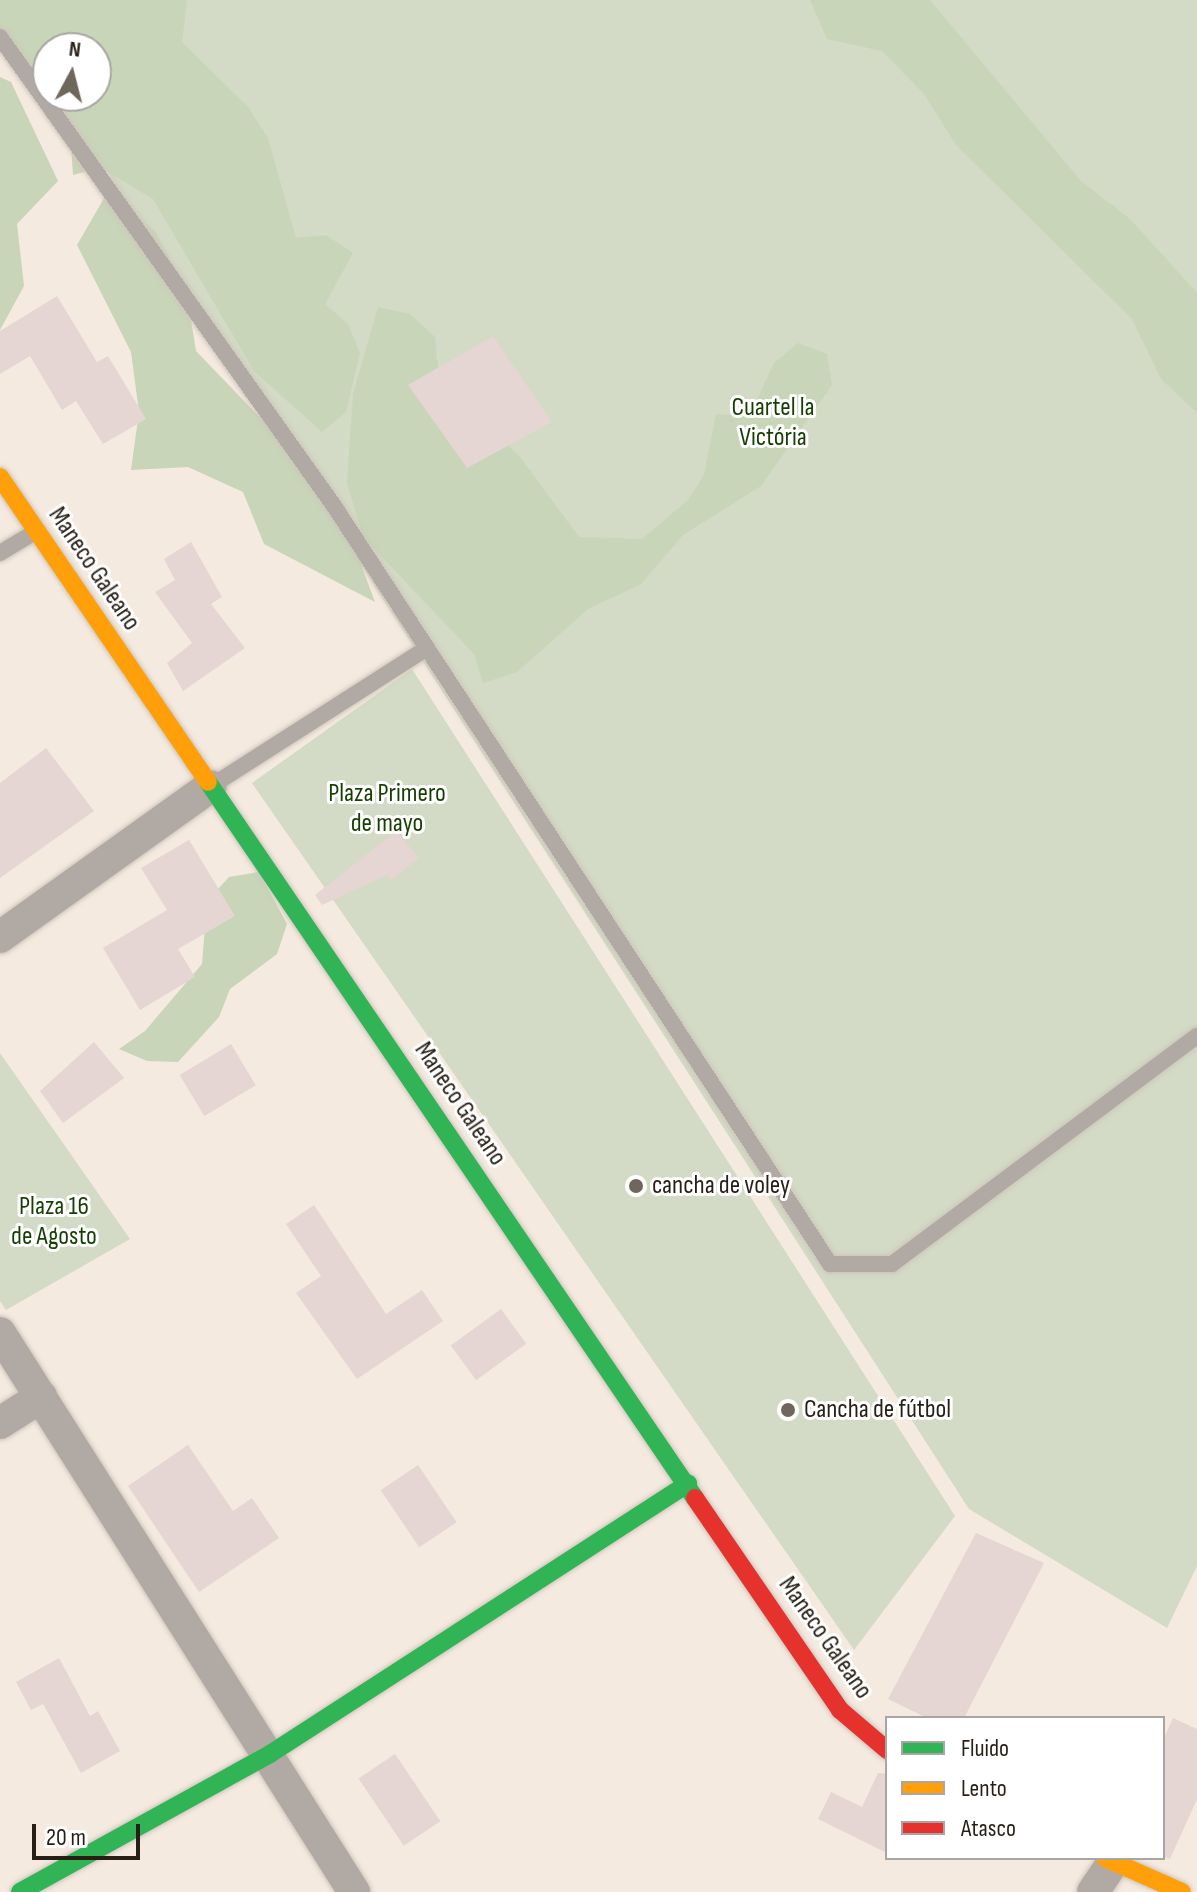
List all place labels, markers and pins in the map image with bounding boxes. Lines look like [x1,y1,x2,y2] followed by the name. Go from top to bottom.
[652,1170,790,1202] place label: cancha de voley
[627,1177,645,1195] marker: cancha de voley
[804,1394,951,1426] place label: Cancha de fútbol
[779,1401,797,1419] marker: Cancha de fútbol

